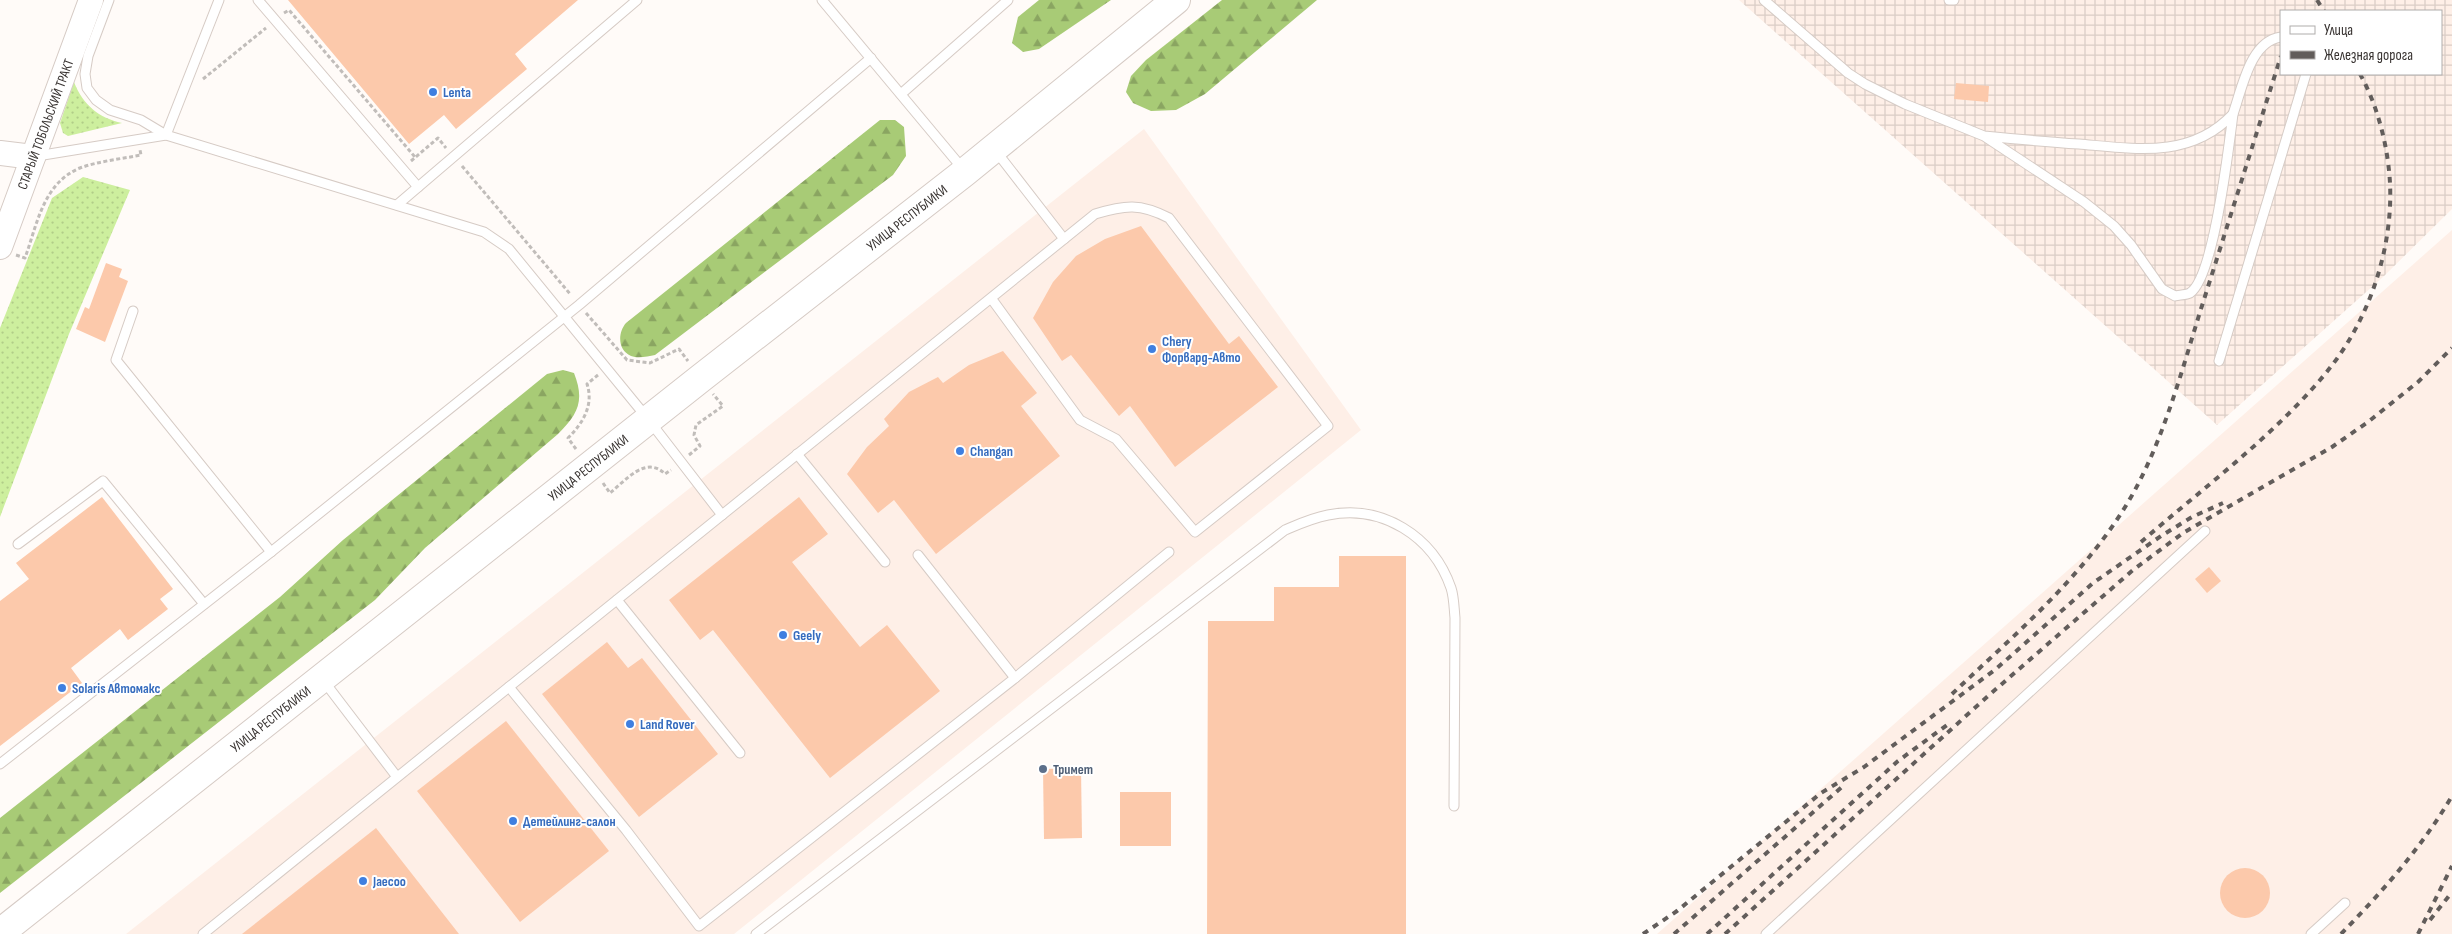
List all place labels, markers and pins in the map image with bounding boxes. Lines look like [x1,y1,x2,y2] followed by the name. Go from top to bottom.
[443,84,471,101] place label: Lenta
[427,86,439,98] marker: Lenta
[1162,333,1241,366] place label: Chery Форвард-Авто
[1146,343,1158,355] marker: Chery Форвард-Авто
[970,443,1013,460] place label: Changan
[954,445,966,457] marker: Changan
[793,627,821,644] place label: Geely
[777,629,789,641] marker: Geely
[72,680,160,697] place label: Solaris Автомакс
[56,682,68,694] marker: Solaris Автомакс
[640,716,695,733] place label: Land Rover
[624,718,636,730] marker: Land Rover
[1053,761,1093,778] place label: Тримет
[1037,763,1049,775] marker: Тримет
[523,813,616,830] place label: Детейлинг-салон
[507,815,519,827] marker: Детейлинг-салон
[372,873,406,890] place label: Jaecoo
[357,875,369,887] marker: Jaecoo

